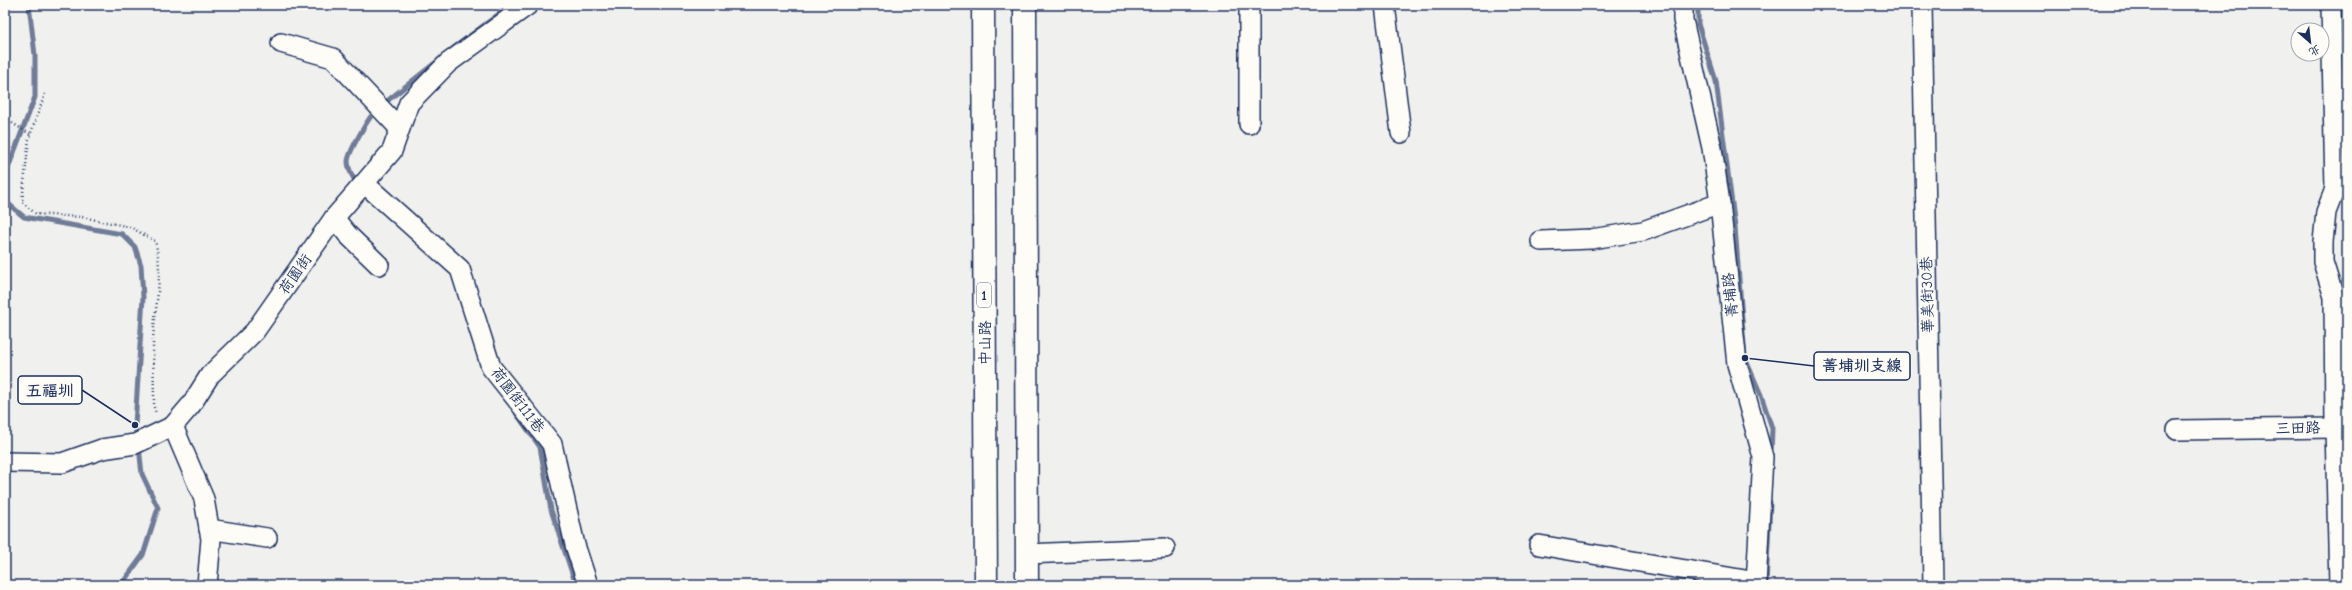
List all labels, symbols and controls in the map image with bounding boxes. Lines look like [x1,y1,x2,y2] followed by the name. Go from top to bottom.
[2290,22,2330,62] north arrow
[2307,42,2322,59] text: 北
[275,250,315,298] street label: 荷園街
[1917,256,1937,334] street label: 華美街30巷
[1719,272,1741,318] street label: 菁埔路
[977,283,991,307] road number: 1
[976,320,994,366] street label: 中山路
[1814,352,1910,380] callout: 菁埔圳支線
[1822,357,1902,375] text: 菁埔圳支線
[487,364,549,436] street label: 荷園街111巷
[18,376,82,404] callout: 五福圳
[26,382,74,400] text: 五福圳
[2275,419,2321,437] street label: 三田路

